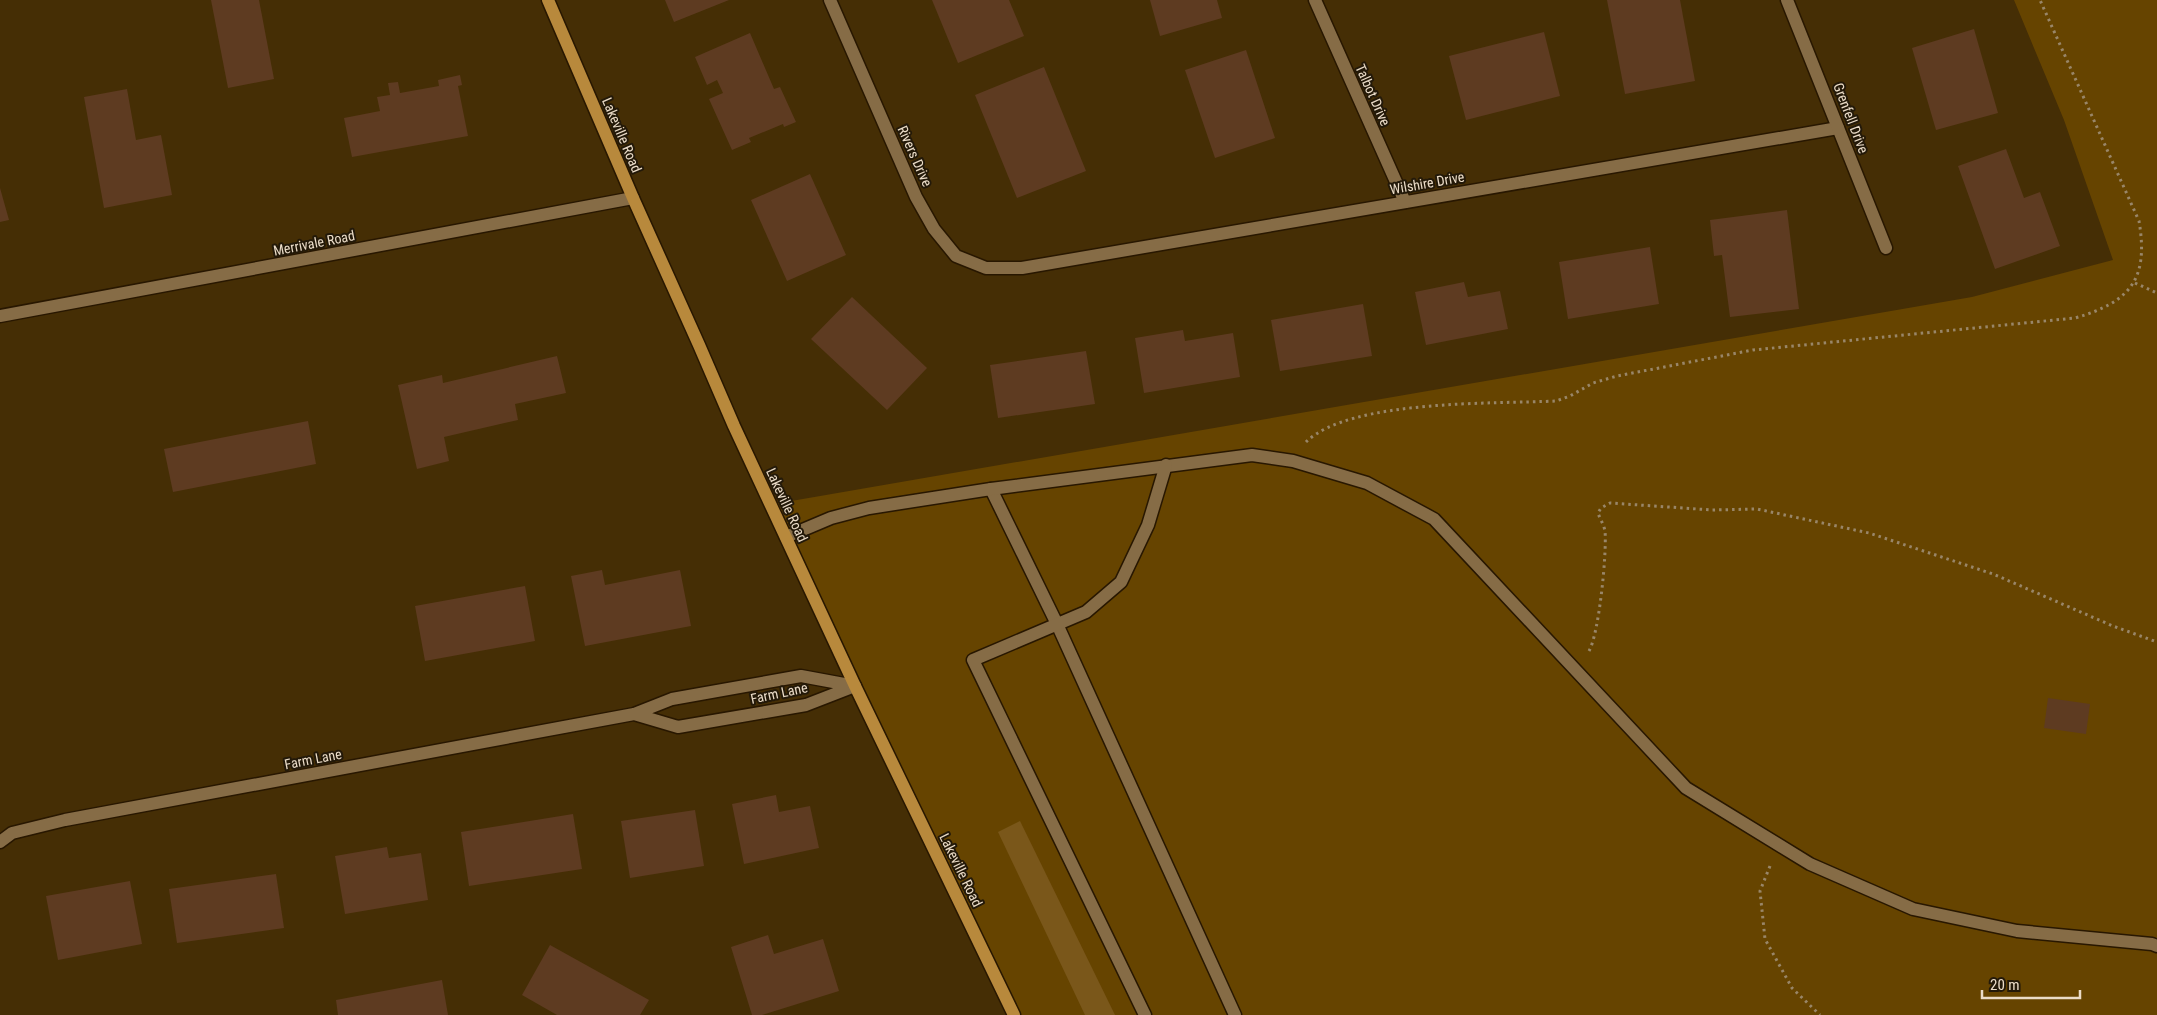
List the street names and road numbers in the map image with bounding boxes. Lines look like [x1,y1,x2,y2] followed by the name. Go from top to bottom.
[1352,62,1394,129] street label: Talbot Drive
[1830,81,1872,156] street label: Grenfell Drive
[599,95,645,175] street label: Lakeville Road
[894,123,936,189] street label: Rivers Drive
[1389,169,1466,197] street label: Wilshire Drive
[272,227,356,259] street label: Merrivale Road
[763,466,811,544] street label: Lakeville Road
[749,679,809,707] street label: Farm Lane
[283,746,343,772] street label: Farm Lane
[936,831,986,909] street label: Lakeville Road

